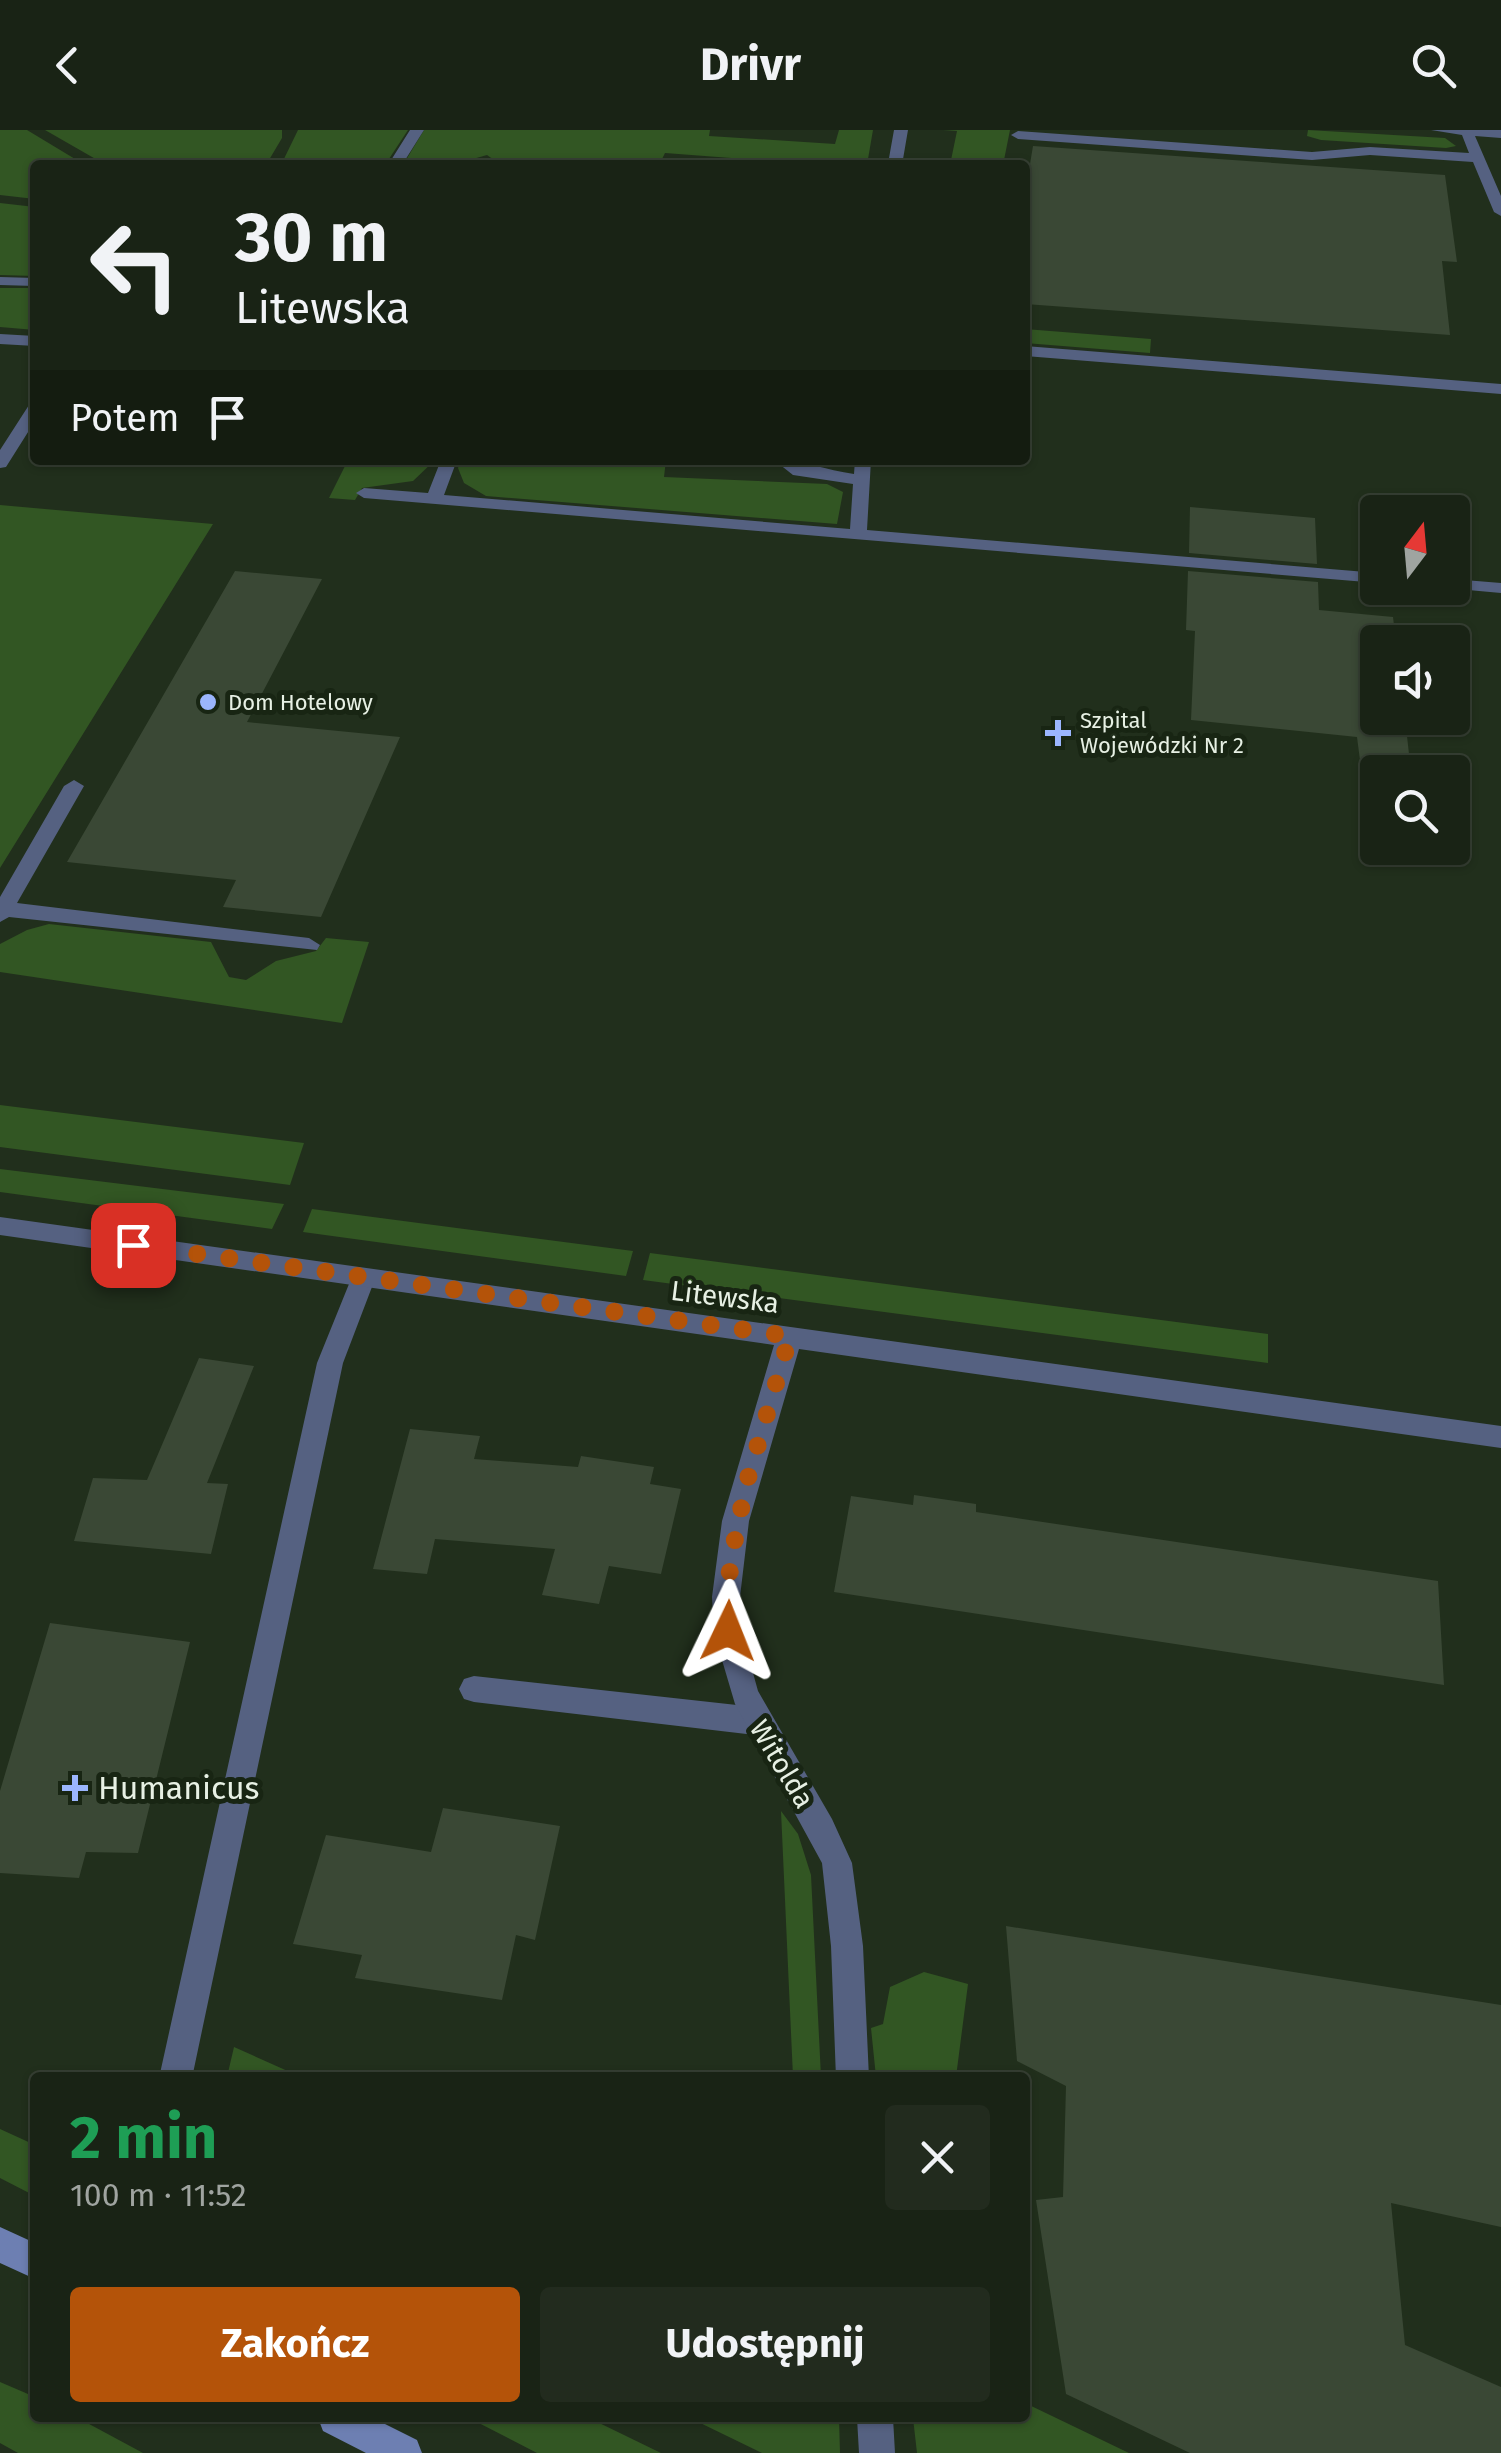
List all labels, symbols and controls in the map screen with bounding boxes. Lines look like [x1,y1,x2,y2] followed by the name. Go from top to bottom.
[40,38,95,93] icon: back
[700,38,801,92] text: Drivr
[1406,38,1461,93] icon: search
[235,196,388,280] text: 30 m
[70,200,200,330] icon: left
[235,281,410,335] text: Litewska
[200,390,255,445] icon: arrive
[70,395,180,441] text: Potem
[1360,495,1470,605] north arrow
[1360,495,1470,865] map controls
[1360,625,1470,735] button: sound
[228,689,373,716] place label: Dom Hotelowy
[197,691,219,713] marker: Dom Hotelowy
[1080,707,1244,759] place label: Szpital Wojewódzki Nr 2
[1045,720,1071,746] marker: Szpital Wojewódzki Nr 2
[1360,755,1470,865] button: search
[91,1203,176,1288] pin
[106,1218,161,1273] icon: arrive
[669,1274,781,1320] street label: Litewska
[676,1579,780,1683] position arrow
[743,1714,821,1814] street label: Witolda
[98,1769,260,1807] place label: Humanicus
[62,1775,88,1801] marker: Humanicus
[70,2102,217,2174] text: 2 min
[885,2105,990,2210] button: close
[70,2176,247,2214] text: 100 m · 11:52
[70,2287,520,2402] button: Zakończ
[540,2287,990,2402] button: Udostępnij

